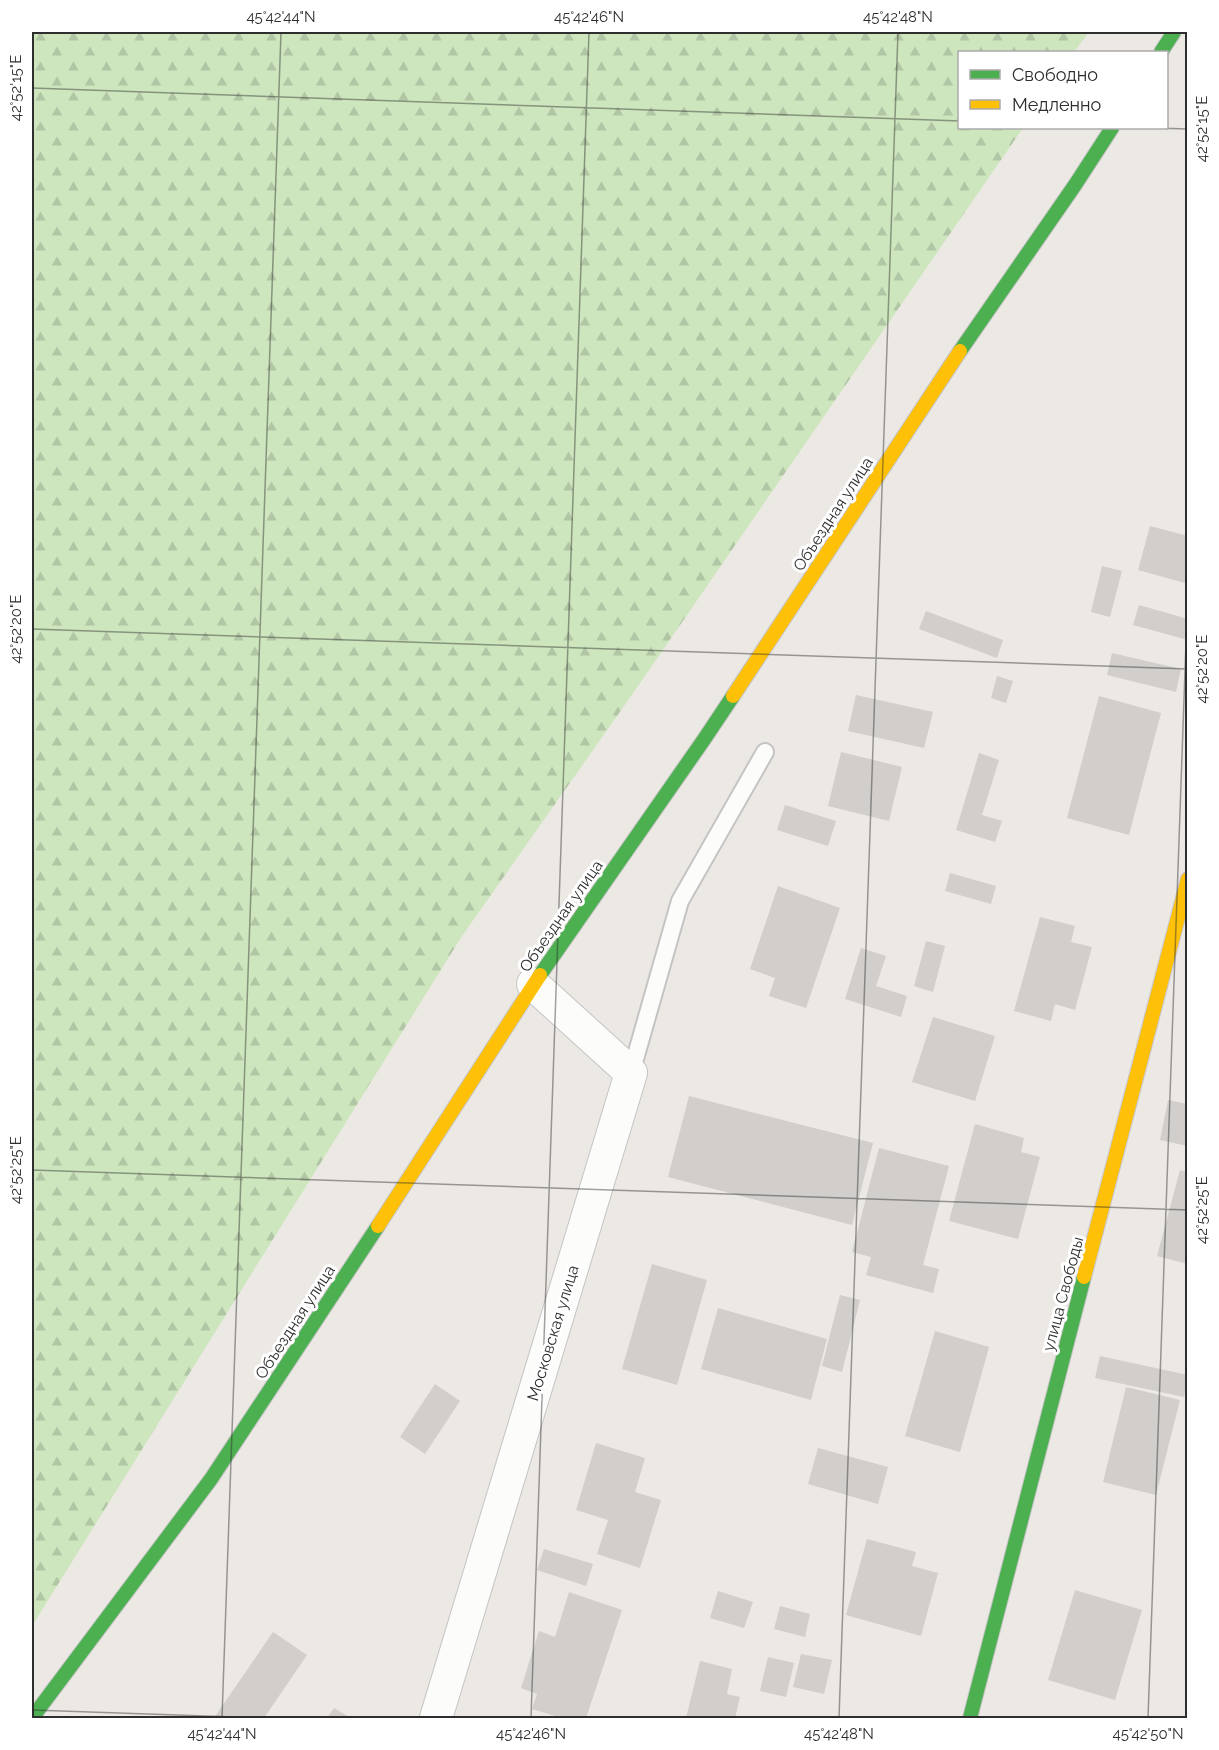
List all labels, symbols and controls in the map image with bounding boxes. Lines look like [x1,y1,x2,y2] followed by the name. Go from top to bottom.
[246,8,316,26] text: 45°42'44"N
[554,8,624,26] text: 45°42'46"N
[863,8,933,26] text: 45°42'48"N
[958,51,1168,129] legend
[7,55,25,121] text: 42°52'15"E
[1012,64,1098,85] text: Свободно
[1012,94,1101,115] text: Медленно
[1193,96,1211,162] text: 42°52'15"E
[789,453,877,575] street label: Объездная улица
[7,595,25,663] text: 42°52'20"E
[1193,635,1211,703] text: 42°52'20"E
[515,856,607,976] street label: Объездная улица
[7,1136,25,1204] text: 42°52'25"E
[1193,1176,1211,1244] text: 42°52'25"E
[1039,1235,1087,1353] street label: улица Свободы
[251,1261,339,1383] street label: Объездная улица
[523,1263,583,1403] street label: Московская улица
[187,1725,257,1743] text: 45°42'44"N
[496,1725,566,1743] text: 45°42'46"N
[804,1725,874,1743] text: 45°42'48"N
[1113,1725,1184,1743] text: 45°42'50"N

